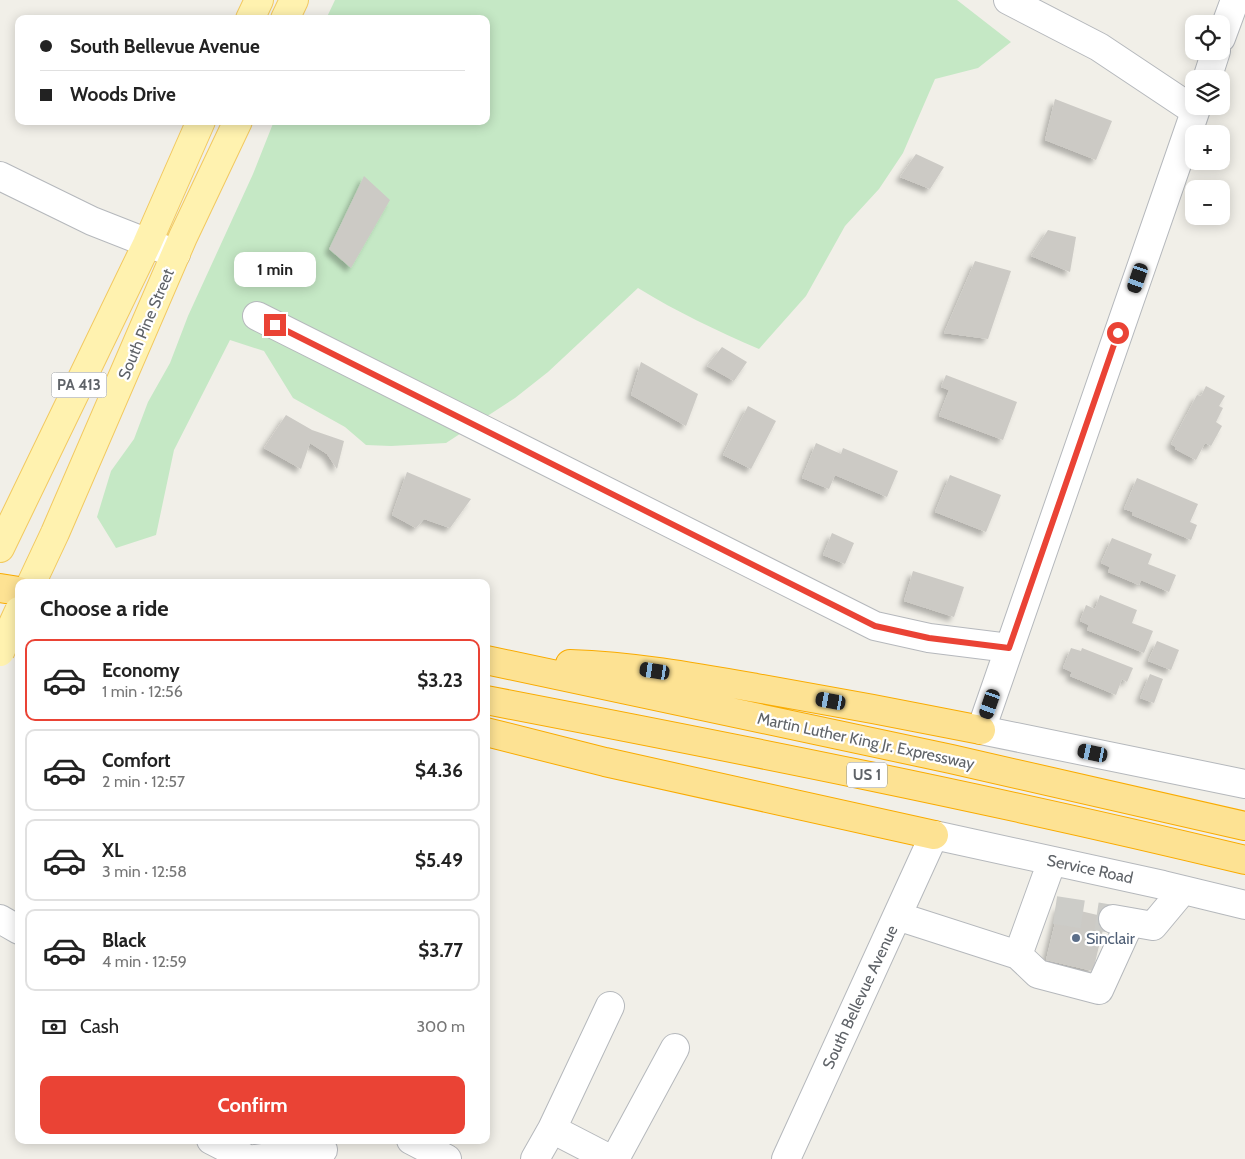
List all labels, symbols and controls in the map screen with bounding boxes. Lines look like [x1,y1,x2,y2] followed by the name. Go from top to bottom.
[1185,15,1230,225] map controls
[1185,15,1230,60] button: locate
[70,35,260,58] text: South Bellevue Avenue
[1185,70,1230,115] button: layers
[70,83,176,106] text: Woods Drive
[1185,125,1230,170] button: +
[1185,180,1230,225] button: −
[234,252,316,288] callout: 1 min
[257,260,293,279] text: 1 min
[1126,261,1149,295] car
[114,265,178,382] street label: South Pine Street
[264,314,286,336] route end
[1107,322,1129,344] route start
[52,372,106,398] road number: PA 413
[40,595,169,622] text: Choose a ride
[42,658,87,703] icon: car
[102,659,180,682] text: Economy
[639,661,670,681] car
[417,669,463,692] text: $3.23
[102,682,183,701] text: 1 min · 12:56
[978,687,1001,721] car
[814,691,847,711] car
[756,709,976,773] street label: Martin Luther King Jr. Expressway
[1076,743,1109,763] car
[42,748,87,793] icon: car
[102,749,171,772] text: Comfort
[415,759,463,782] text: $4.36
[847,762,887,788] road number: US 1
[102,772,185,791] text: 2 min · 12:57
[42,838,87,883] icon: car
[102,839,123,862] text: XL
[415,849,463,872] text: $5.49
[1045,851,1135,887] street label: Service Road
[102,862,187,881] text: 3 min · 12:58
[818,922,902,1072] street label: South Bellevue Avenue
[42,928,87,973] icon: car
[102,929,146,952] text: Black
[1086,929,1136,948] place label: Sinclair
[1070,932,1082,944] marker: Sinclair
[418,939,463,962] text: $3.77
[102,952,187,971] text: 4 min · 12:59
[40,1013,68,1041] icon: cash
[80,1015,119,1038] text: Cash
[416,1017,465,1036] text: 300 m
[40,1076,465,1134] button: Confirm

